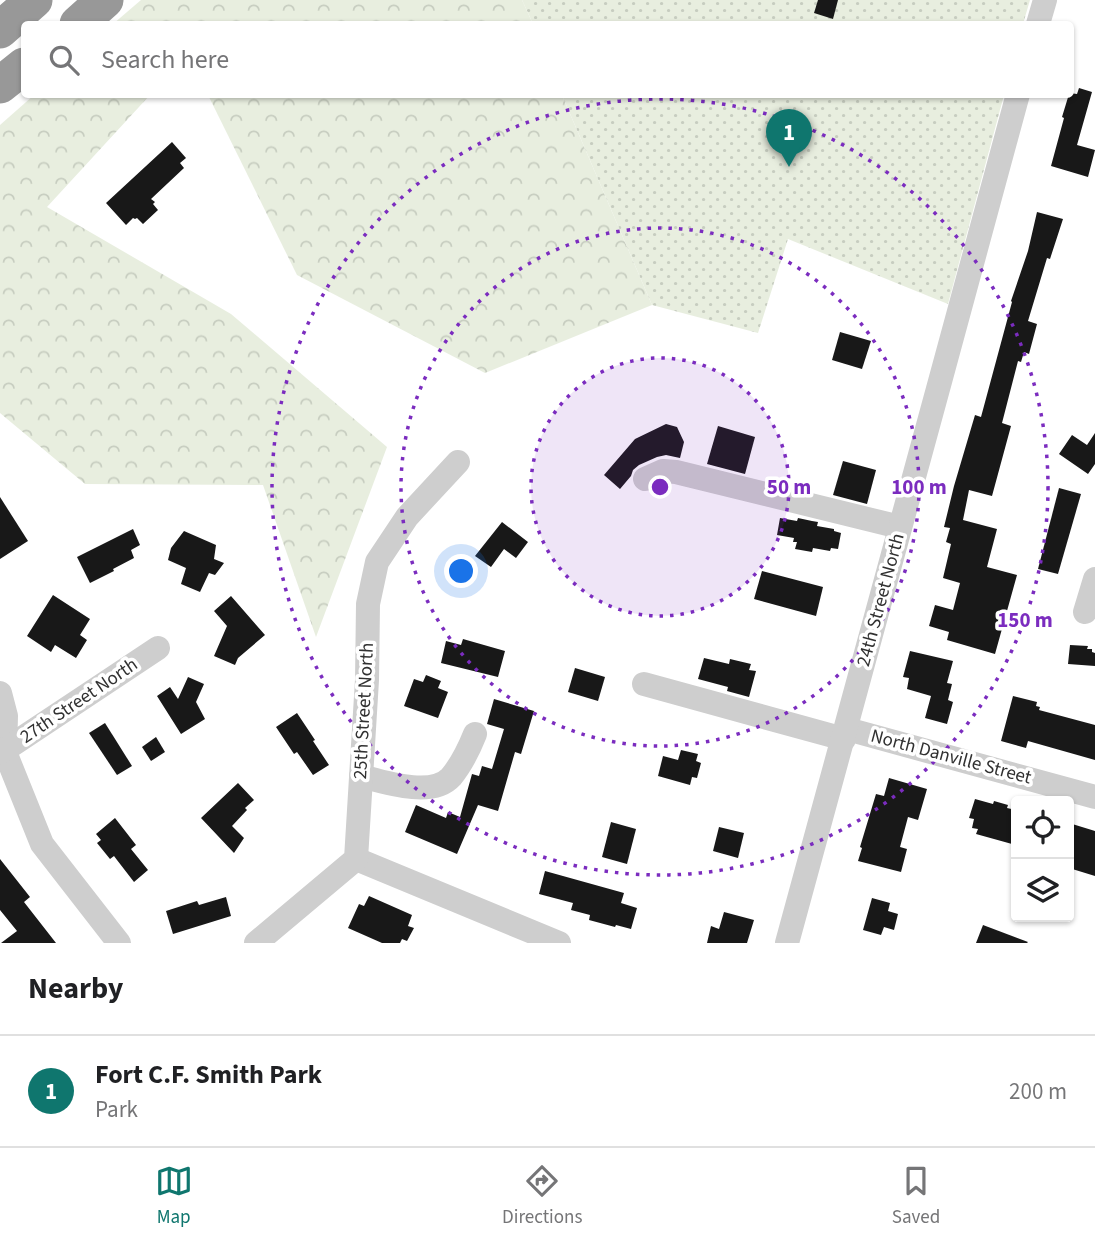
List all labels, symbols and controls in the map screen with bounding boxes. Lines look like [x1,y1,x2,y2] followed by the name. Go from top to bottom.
[21,21,1074,98] search box
[45,41,83,79] icon: search
[101,41,229,78] text: Search here
[766,109,812,167] pin: 1
[767,472,811,502] text: 50 m
[891,472,947,502] text: 100 m
[648,475,672,499] centre of rings
[850,530,912,670] street label: 24th Street North
[444,554,478,588] your location
[997,605,1053,635] text: 150 m
[347,642,381,780] street label: 25th Street North
[15,652,143,750] street label: 27th Street North
[868,723,1035,792] street label: North Danville Street
[1011,796,1074,922] map controls
[1011,796,1074,859] button: locate
[1011,859,1074,922] button: layers
[28,967,123,1010] text: Nearby
[95,1056,322,1093] text: Fort C.F. Smith Park
[45,1075,57,1108] text: 1
[1009,1075,1067,1108] text: 200 m
[95,1093,138,1126] text: Park
[155,1162,193,1231] tab: Map
[502,1162,582,1231] tab: Directions
[892,1162,940,1231] tab: Saved

